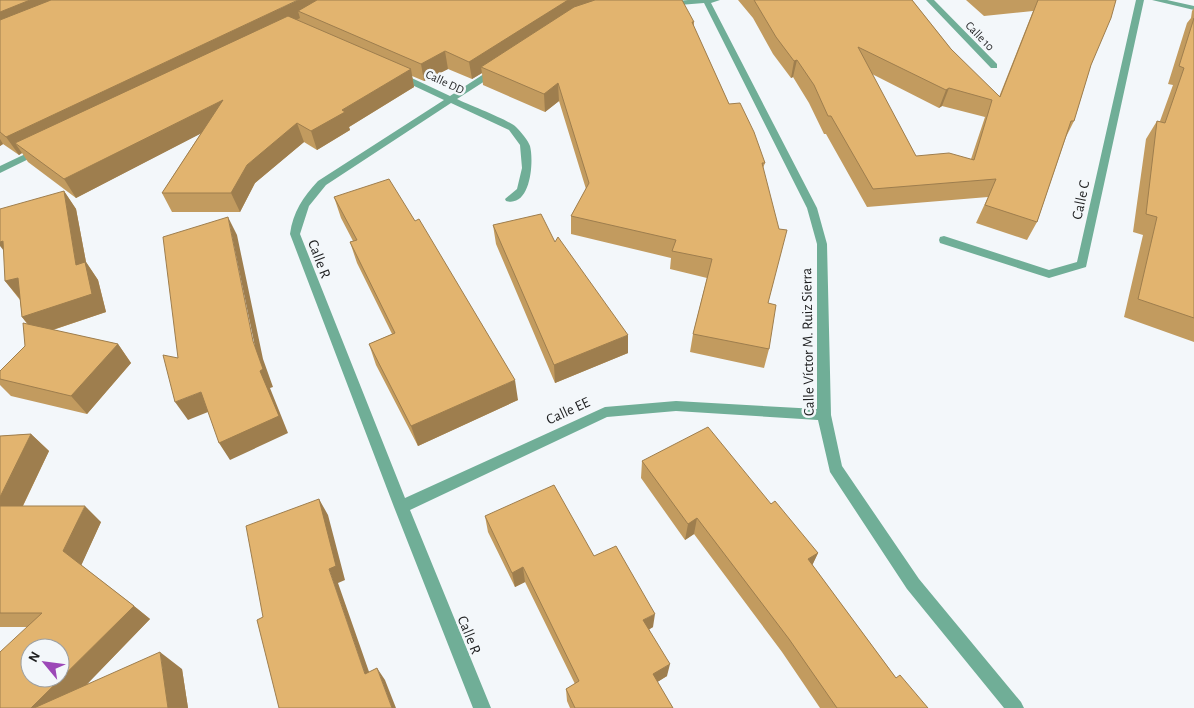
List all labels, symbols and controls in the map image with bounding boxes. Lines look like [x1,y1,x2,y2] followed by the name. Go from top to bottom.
[963,19,997,53] street label: Calle 10
[424,68,466,96] street label: Calle DD
[1070,179,1092,221] street label: Calle C
[305,238,333,280] street label: Calle R
[799,268,817,416] street label: Calle Víctor M. Ruiz Sierra
[544,394,592,428] street label: Calle EE
[455,614,483,656] street label: Calle R
[20,638,70,688] north arrow
[26,650,43,665] text: N

